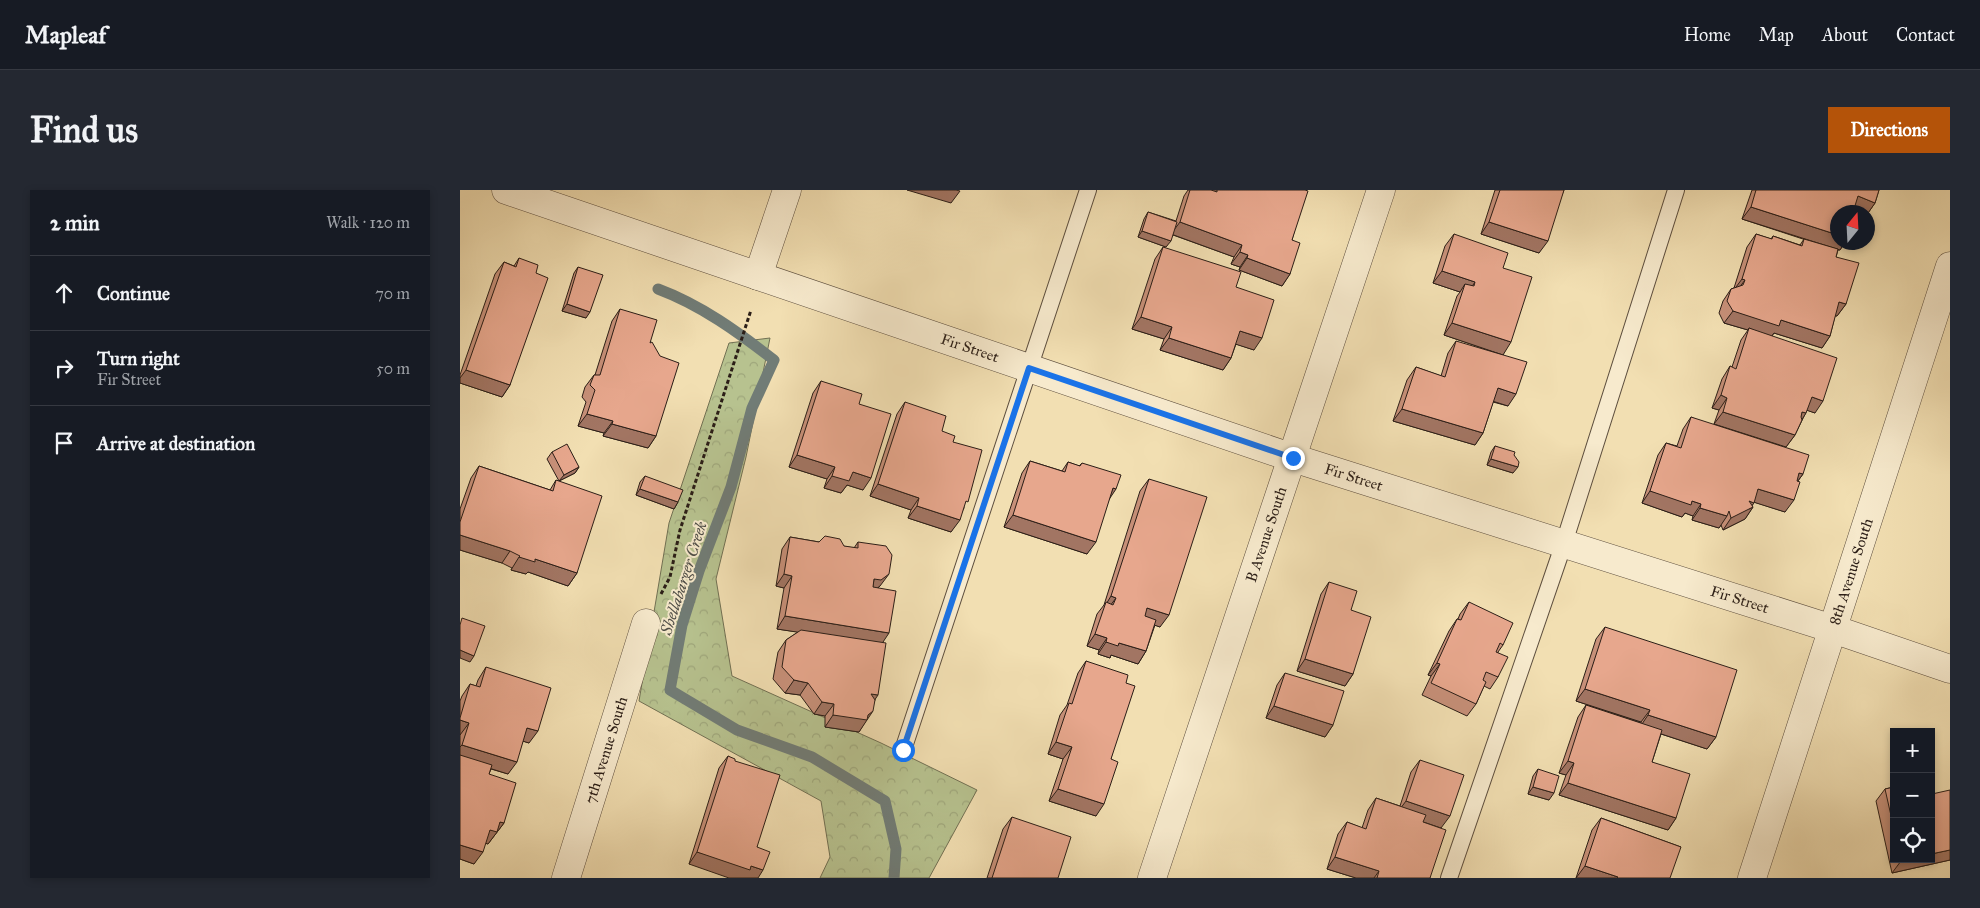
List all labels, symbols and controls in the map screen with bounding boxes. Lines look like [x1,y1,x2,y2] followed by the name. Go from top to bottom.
[25,20,106,50] text: Mapleaf
[1684,24,1731,46] text: Home
[1759,24,1794,46] text: Map
[1822,24,1868,46] text: About
[1896,24,1955,46] text: Contact
[1828,107,1950,153] button: Directions
[30,109,138,152] text: Find us
[1830,205,1875,250] north arrow
[50,210,100,236] text: 2 min
[326,213,410,232] text: Walk · 120 m
[50,279,78,307] icon: ahead
[97,282,170,305] text: Continue
[375,284,410,303] text: 70 m
[938,330,1002,366] street label: Fir Street
[97,347,180,370] text: Turn right
[50,354,78,382] icon: right
[376,359,410,378] text: 50 m
[97,370,161,389] text: Fir Street
[50,429,78,457] icon: arrive
[97,432,255,455] text: Arrive at destination
[1282,447,1305,470] route end
[1322,460,1386,495] street label: Fir Street
[1242,484,1291,585] street label: B Avenue South
[1825,515,1877,627] street label: 8th Avenue South
[656,519,711,638] water label: Shellabarger Creek
[1708,582,1772,617] street label: Fir Street
[581,694,632,806] street label: 7th Avenue South
[1890,728,1935,863] map controls
[1890,728,1935,773] button: +
[892,739,915,762] route start
[1890,773,1935,818] button: −
[1890,818,1935,863] button: locate

